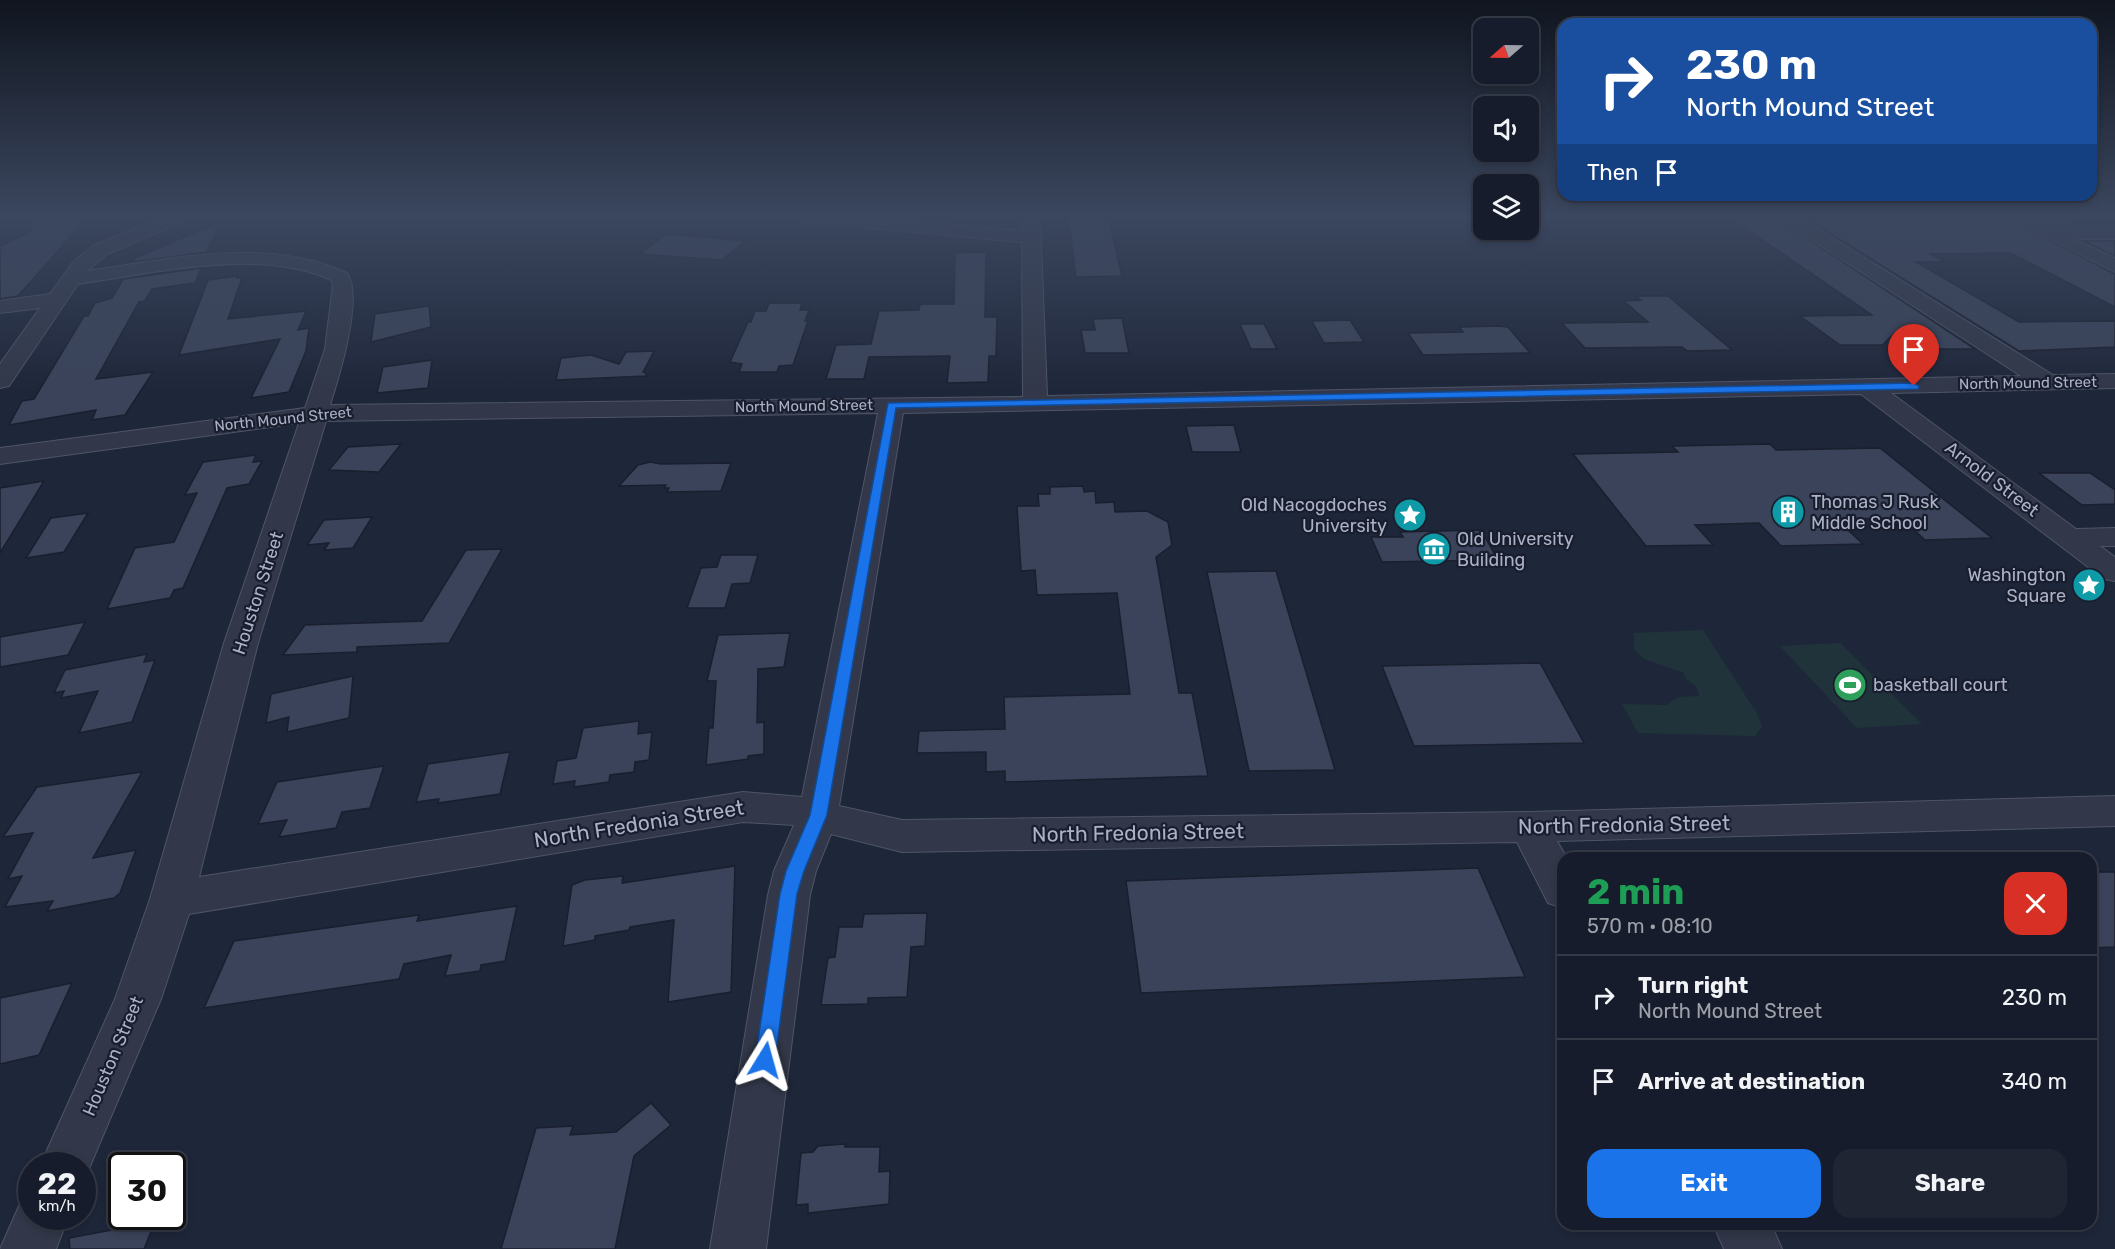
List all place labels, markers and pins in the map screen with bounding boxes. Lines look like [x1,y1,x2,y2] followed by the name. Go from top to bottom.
[1888,324,1939,386] pin
[1811,491,1940,534] place label: Thomas J Rusk Middle School
[1241,494,1387,537] place label: Old Nacogdoches University
[1770,494,1806,530] building icon: Thomas J Rusk Middle School
[1392,497,1428,533] place icon: Old Nacogdoches University
[1457,528,1574,571] place label: Old University Building
[1416,531,1452,567] museum icon: Old University Building
[1968,564,2066,607] place label: Washington Square
[2071,567,2107,603] place icon: Washington Square
[1832,667,1868,703] sports icon: basketball court
[1873,674,2008,696] place label: basketball court

